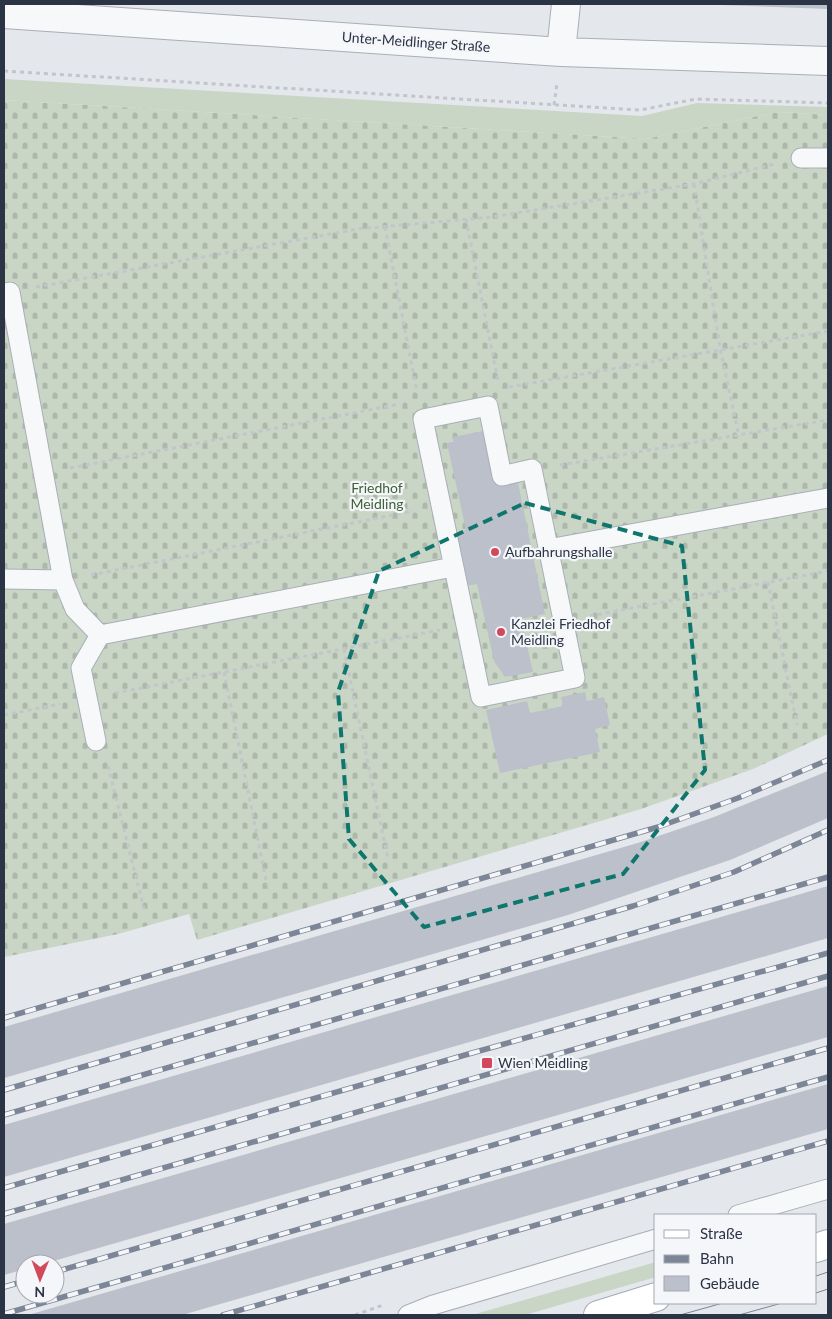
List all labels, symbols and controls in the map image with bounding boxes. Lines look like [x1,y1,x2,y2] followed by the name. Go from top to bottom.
[341,28,491,55] street label: Unter-Meidlinger Straße
[350,479,404,512] park label: Friedhof Meidling
[505,543,613,560] place label: Aufbahrungshalle
[489,546,501,558] marker: Aufbahrungshalle
[511,615,611,648] place label: Kanzlei Friedhof Meidling
[495,626,507,638] marker: Kanzlei Friedhof Meidling
[498,1054,588,1071] place label: Wien Meidling
[480,1056,494,1070] marker: Wien Meidling
[654,1214,817,1304] legend
[700,1224,743,1242] text: Straße
[700,1249,734,1267] text: Bahn
[15,1254,65,1304] north arrow
[700,1274,759,1292] text: Gebäude
[34,1284,45,1301] text: N

